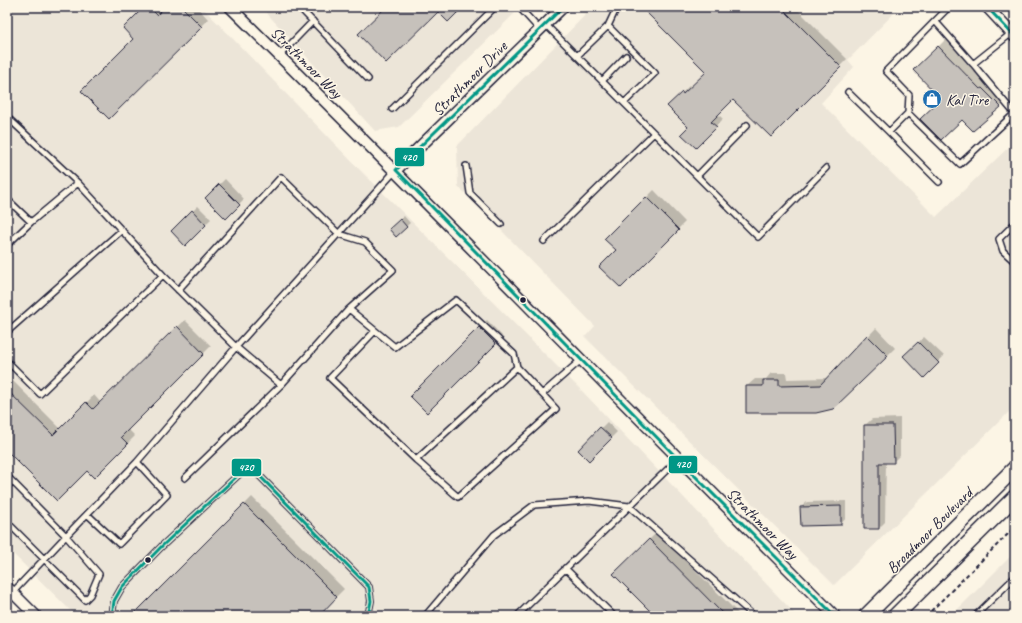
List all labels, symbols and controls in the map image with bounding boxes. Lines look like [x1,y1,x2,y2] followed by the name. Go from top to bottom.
[266,23,347,104] street label: Strathmoor Way
[428,36,513,121] street label: Strathmoor Drive
[921,88,943,110] shop icon: Kal Tire
[946,90,990,110] place label: Kal Tire
[394,147,425,167] line badge: 420
[402,150,417,164] text: 420
[518,295,528,305] unlabelled marker
[668,455,698,474] line badge: 420
[676,457,691,471] text: 420
[231,458,262,477] line badge: 420
[239,460,254,474] text: 420
[882,481,979,578] street label: Broadmoor Boulevard
[722,484,803,565] street label: Strathmoor Way
[143,555,153,565] unlabelled marker

